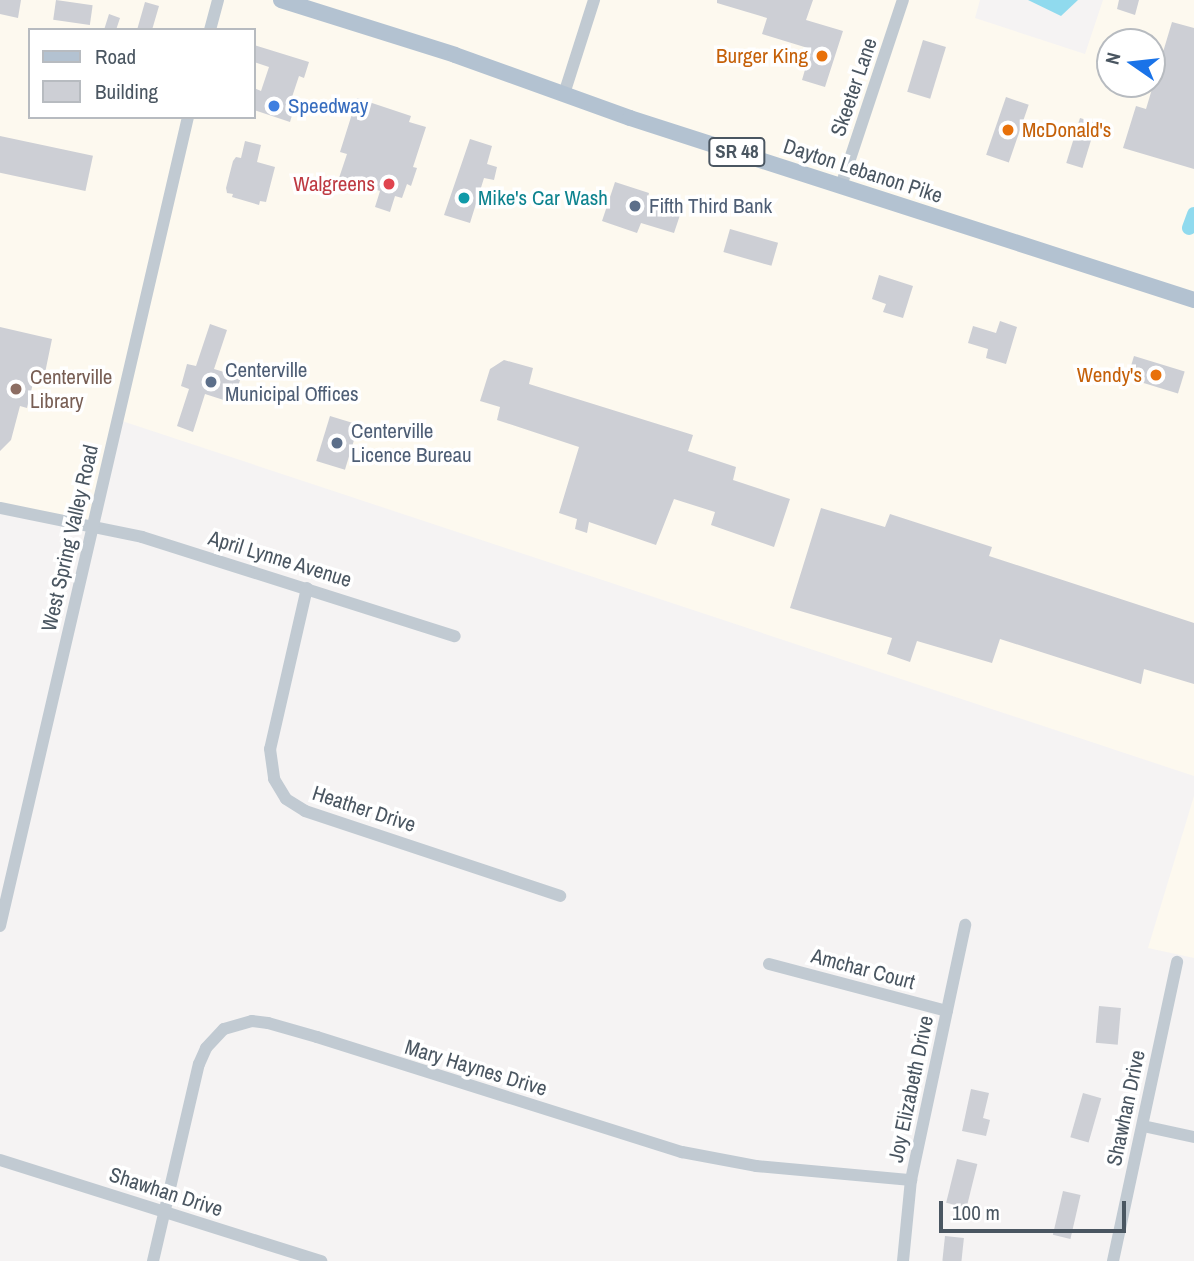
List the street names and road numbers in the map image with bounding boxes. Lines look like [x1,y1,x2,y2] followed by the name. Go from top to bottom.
[825,34,883,140] street label: Skeeter Lane
[780,133,946,209] street label: Dayton Lebanon Pike
[707,136,767,168] road number: SR 48
[36,442,104,634] street label: West Spring Valley Road
[205,525,355,593] street label: April Lynne Avenue
[309,780,419,838] street label: Heather Drive
[808,943,918,995] street label: Amchar Court
[883,1013,939,1165] street label: Joy Elizabeth Drive
[402,1034,550,1102] street label: Mary Haynes Drive
[1101,1048,1151,1168] street label: Shawhan Drive
[106,1162,226,1222] street label: Shawhan Drive

